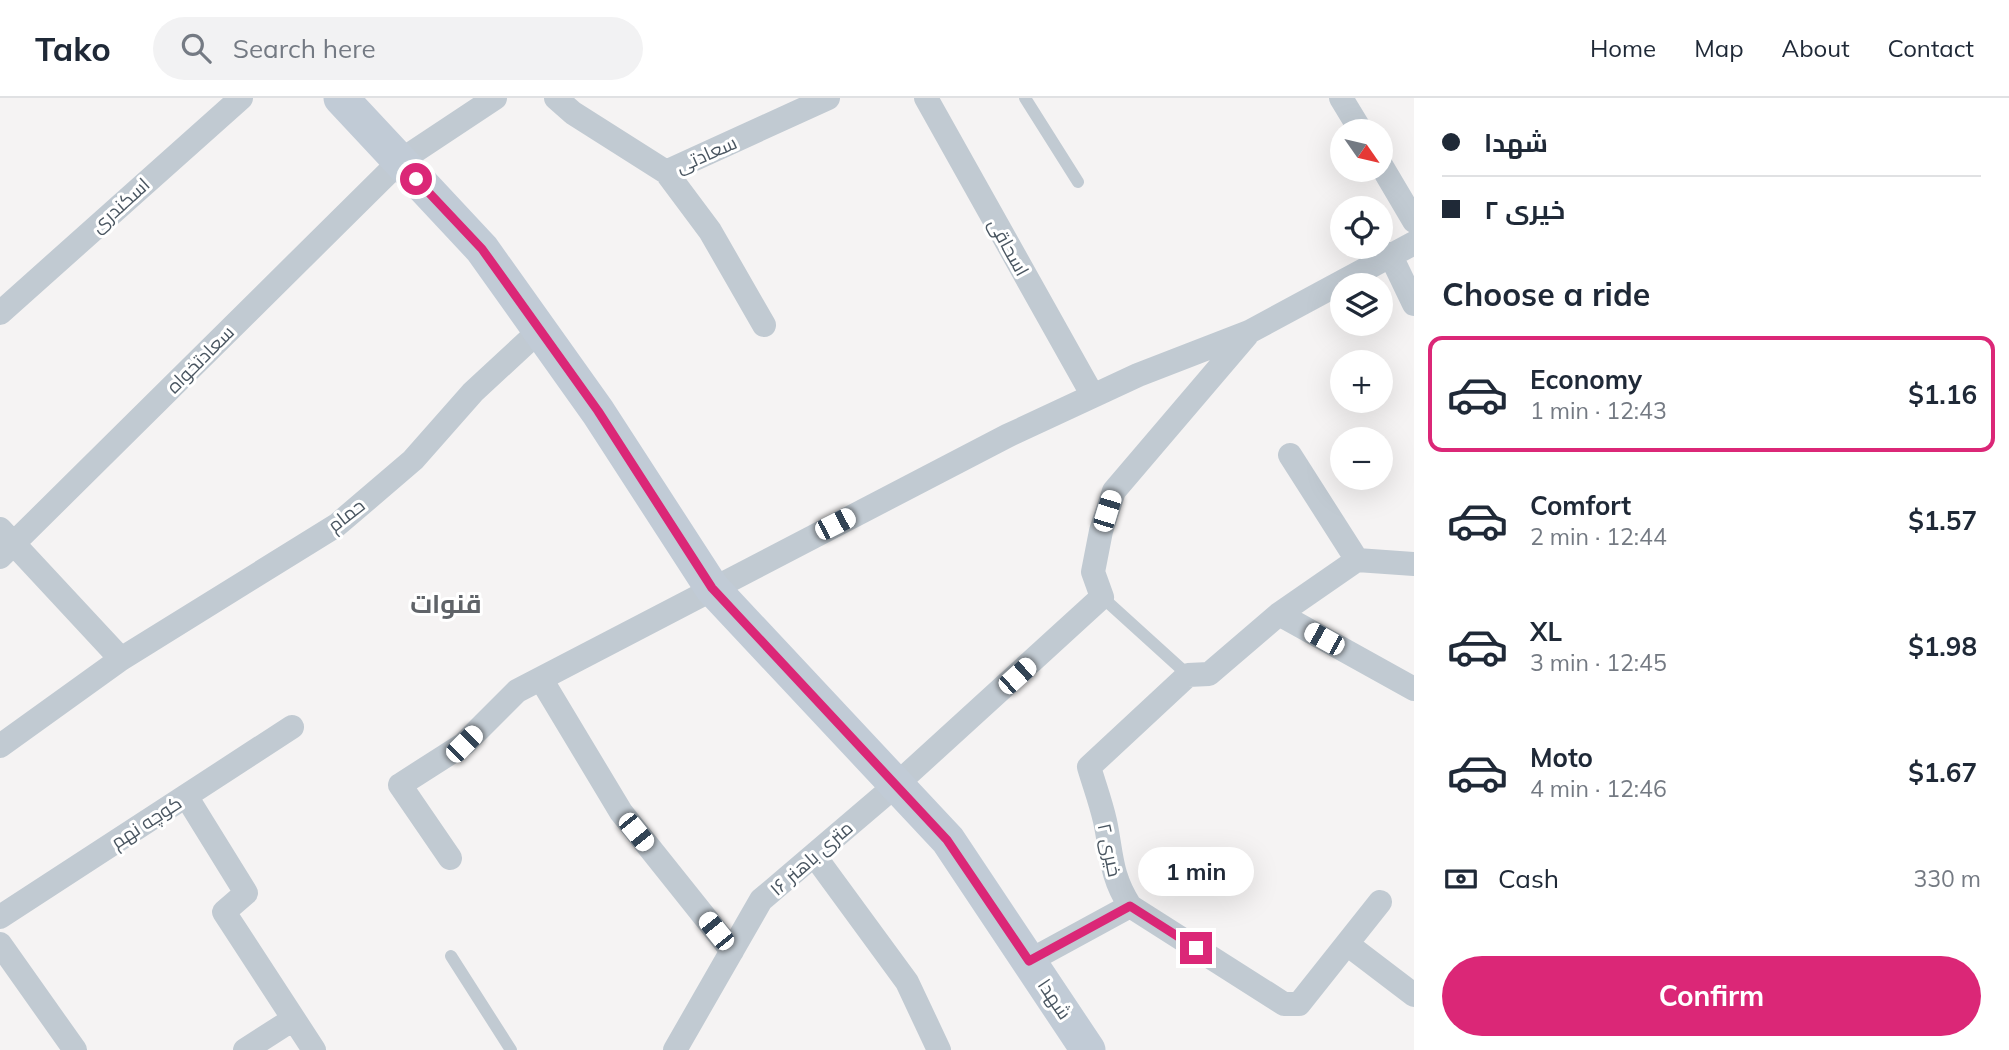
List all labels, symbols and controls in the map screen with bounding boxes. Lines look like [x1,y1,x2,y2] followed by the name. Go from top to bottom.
[153,17,643,80] search box
[35,28,111,69] text: Tako
[177,29,215,67] icon: search
[233,32,376,65] text: Search here
[1590,33,1656,63] text: Home
[1694,33,1744,63] text: Map
[1782,33,1850,63] text: About
[1888,33,1974,63] text: Contact
[1330,119,1393,182] north arrow
[1330,119,1393,490] map controls
[1484,126,1548,159] text: شهدا
[672,130,740,178] street label: سعادتی
[400,163,432,195] route start
[86,172,154,238] street label: اسکندری
[1484,193,1565,226] text: خیری ۲
[1330,196,1393,259] button: locate
[983,214,1035,280] street label: اسحاقی
[1330,273,1393,336] button: layers
[1442,274,1650,314] text: Choose a ride
[161,320,239,398] street label: سعادتخواه
[1330,350,1393,413] button: +
[1446,363,1509,426] icon: car
[1530,363,1642,396] text: Economy
[1908,378,1977,411] text: $1.16
[1530,396,1667,425] text: 1 min · 12:43
[1330,427,1393,490] button: −
[1091,488,1124,534] car
[1446,489,1509,552] icon: car
[1530,489,1631,522] text: Comfort
[323,493,371,539] street label: حمام
[1908,504,1977,537] text: $1.57
[812,505,859,543] car
[1530,522,1667,551] text: 2 min · 12:44
[410,587,482,620] district label: قنوات
[1446,615,1509,678] icon: car
[1530,615,1562,648] text: XL
[1301,620,1348,658] car
[1908,630,1977,663] text: $1.98
[1530,648,1667,677] text: 3 min · 12:45
[995,654,1040,698] car
[442,722,487,766] car
[1446,741,1509,804] icon: car
[1530,741,1593,774] text: Moto
[1908,756,1977,789] text: $1.67
[1530,774,1667,803] text: 4 min · 12:46
[106,790,187,855] street label: کوچه نهم
[615,809,658,855] car
[764,815,858,901] street label: ۱۶ متری باهنر
[1093,821,1127,879] street label: خیری ۲
[1138,846,1254,896] callout: 1 min
[1166,857,1226,886] text: 1 min
[1442,860,1480,898] icon: cash
[1498,862,1559,895] text: Cash
[1913,864,1981,893] text: 330 m
[695,908,738,954] car
[1180,932,1212,964] route end
[1442,956,1981,1036] button: Confirm
[1033,974,1077,1024] street label: شهدا

